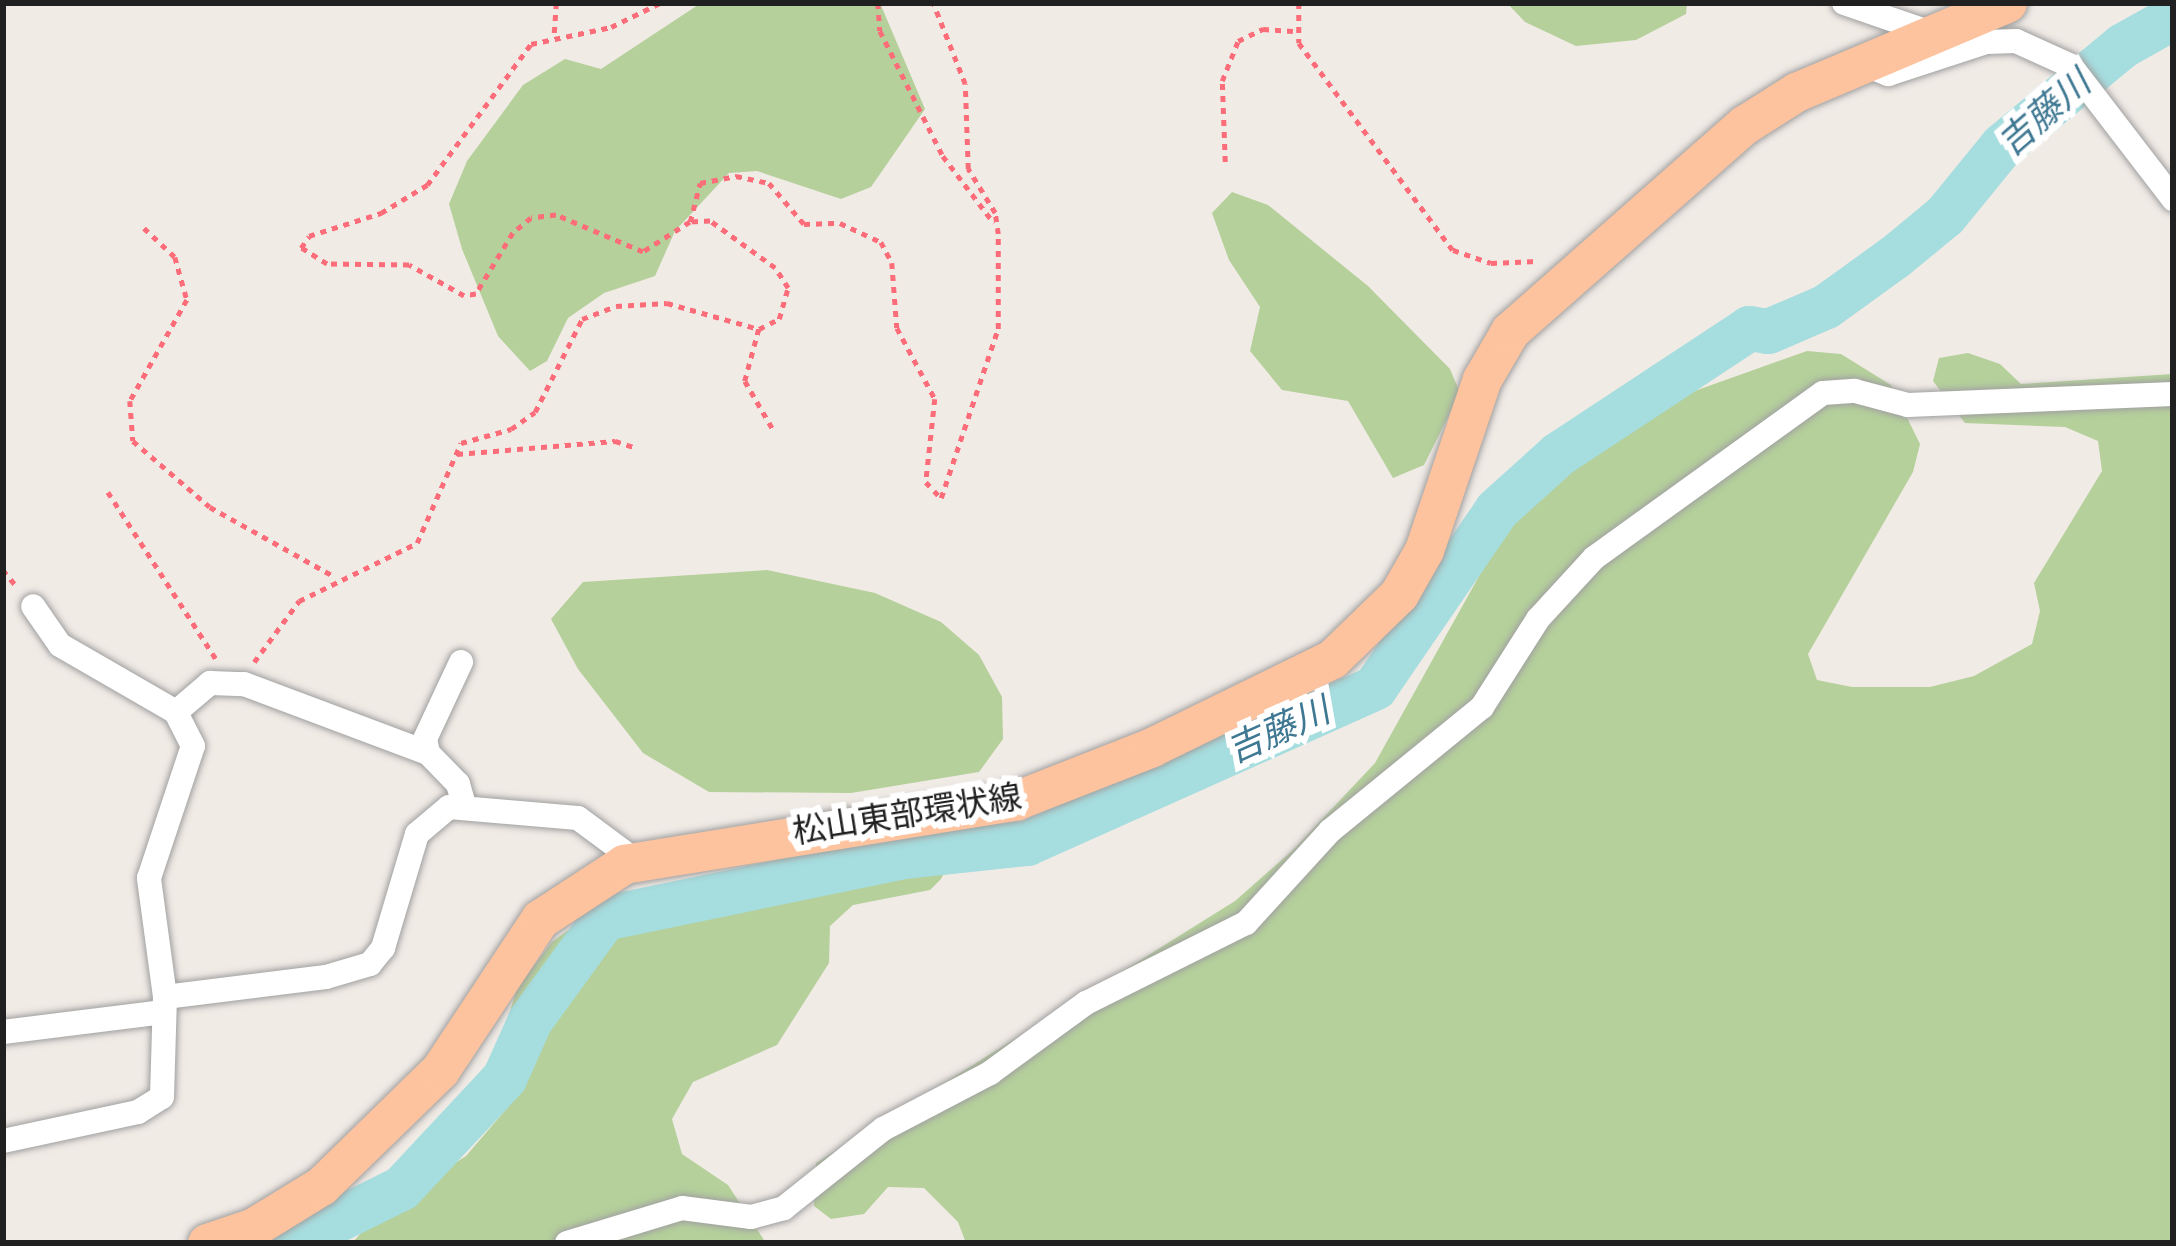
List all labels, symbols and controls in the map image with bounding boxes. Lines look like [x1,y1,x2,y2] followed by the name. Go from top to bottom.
[1989,61,2099,165] water label: 吉藤川
[1220,688,1336,772] water label: 吉藤川
[790,776,1024,852] street label: 松山東部環状線

